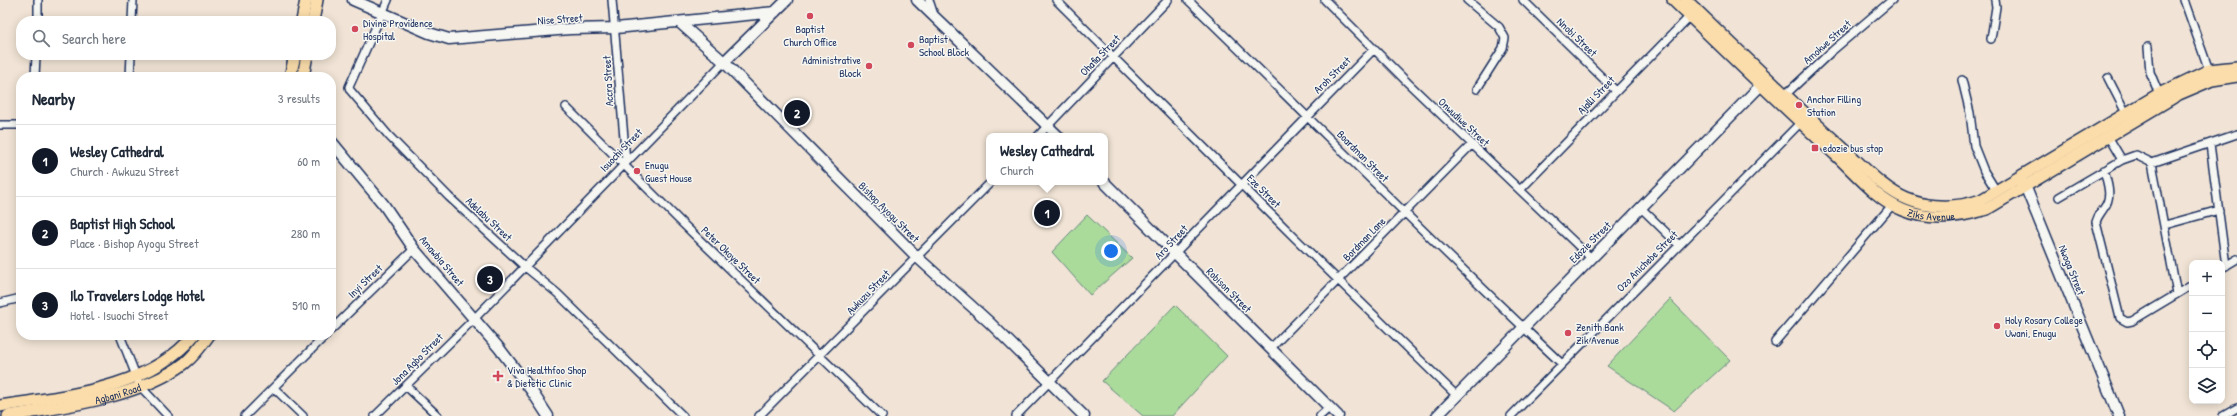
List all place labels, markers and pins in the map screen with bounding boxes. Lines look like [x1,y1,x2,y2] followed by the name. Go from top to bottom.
[805,11,815,21] marker: Baptist Church Office
[363,16,433,43] place label: Divine Providence Hospital
[783,22,837,49] place label: Baptist Church Office
[350,24,360,34] marker: Divine Providence Hospital
[919,32,969,59] place label: Baptist School Block
[906,40,916,50] marker: Baptist School Block
[802,53,862,80] place label: Administrative Block
[864,61,874,71] marker: Administrative Block
[1807,92,1861,119] place label: Anchor Filling Station
[784,98,810,128] pin: 2
[1794,100,1804,110] marker: Anchor Filling Station
[1823,141,1883,155] place label: edozie bus stop
[1810,143,1820,153] marker: edozie bus stop
[645,158,693,185] place label: Enugu Guest House
[632,166,642,176] marker: Enugu Guest House
[1034,198,1060,228] pin: 1
[477,264,503,294] pin: 3
[2005,313,2084,340] place label: Holy Rosary College Uwani, Enugu
[1576,320,1624,347] place label: Zenith Bank Zik Avenue
[1992,321,2002,331] marker: Holy Rosary College Uwani, Enugu
[1563,328,1573,338] marker: Zenith Bank Zik Avenue
[507,363,587,390] place label: Viva Healthfoo Shop & Dietetic Clinic
[492,370,504,382] marker: Viva Healthfoo Shop & Dietetic Clinic

